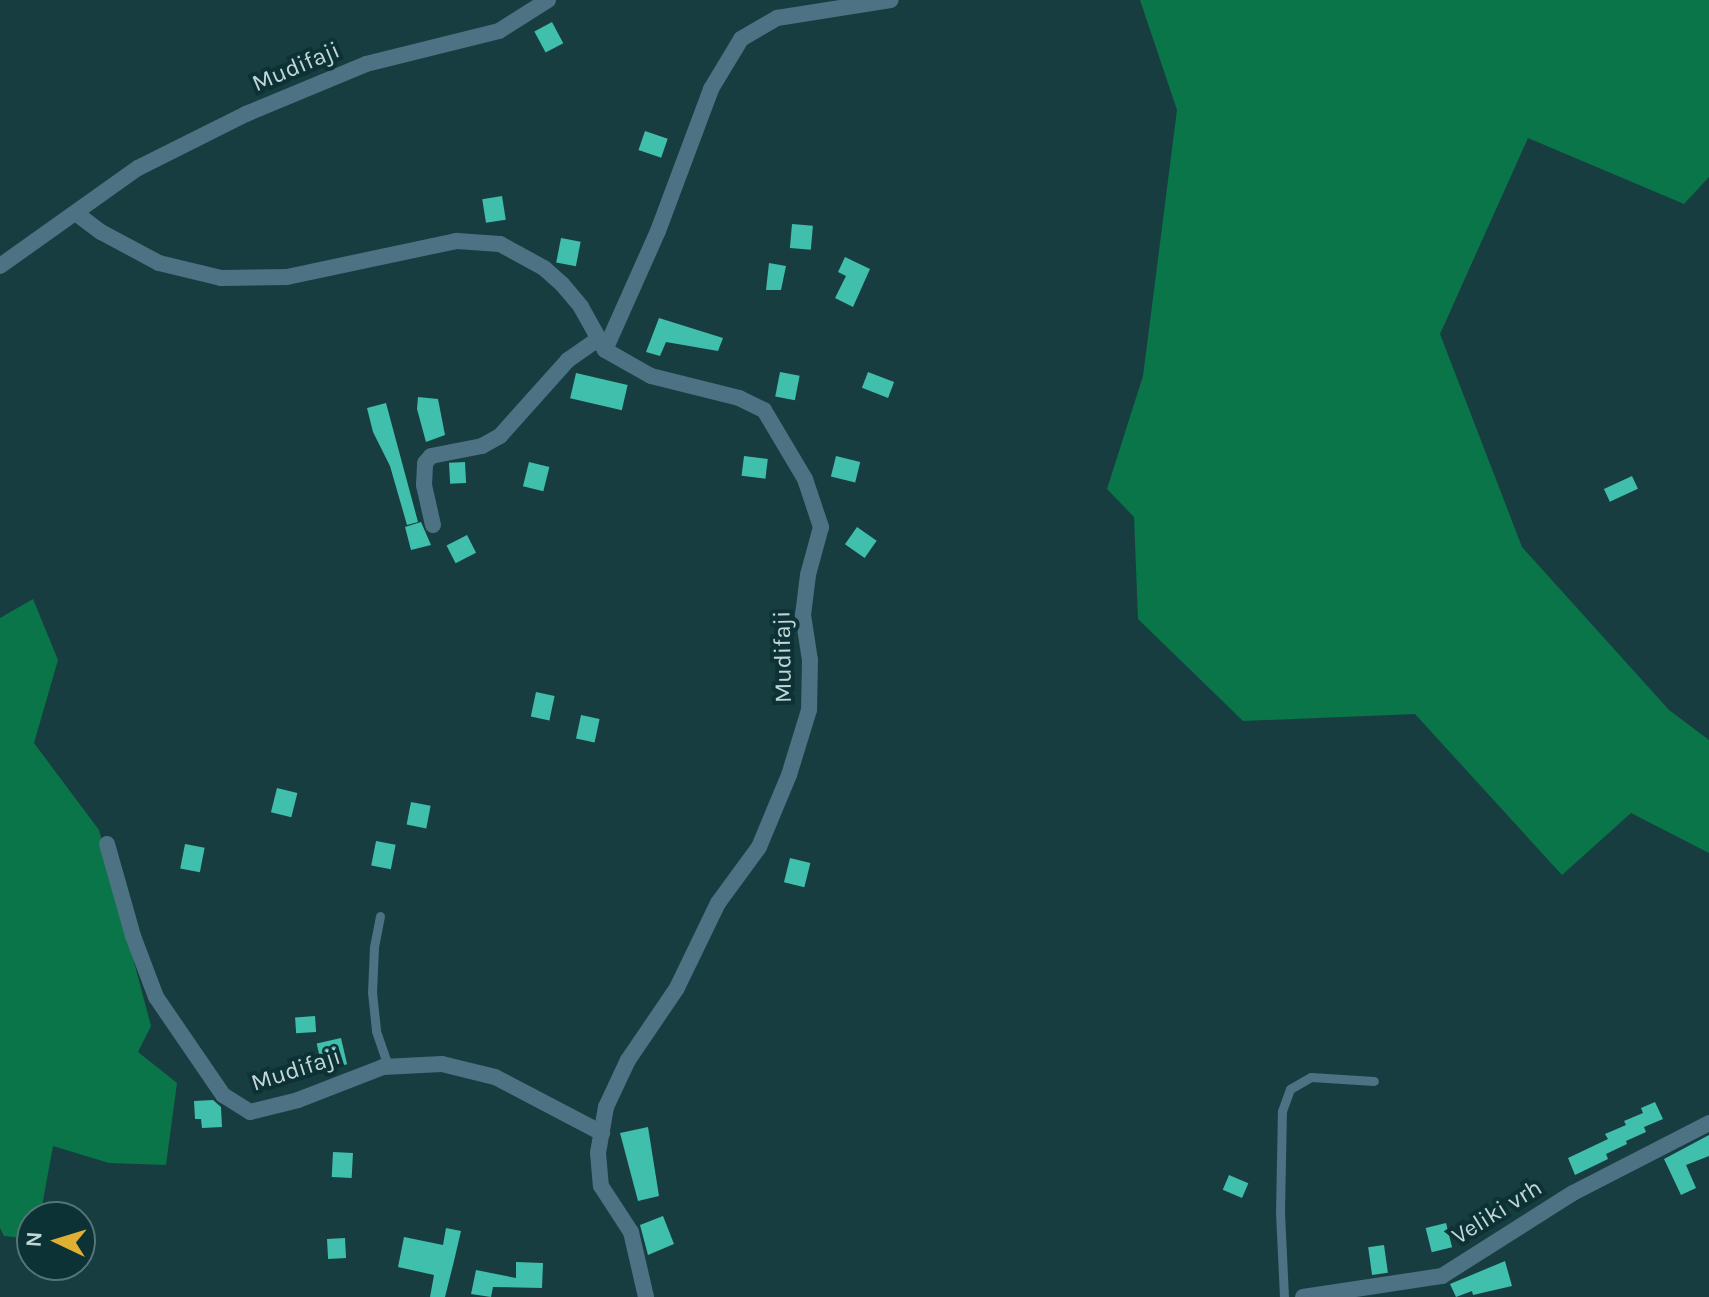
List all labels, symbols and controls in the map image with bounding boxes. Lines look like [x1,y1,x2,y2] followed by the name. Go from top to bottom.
[248,36,344,98] street label: Mudifaji
[768,611,798,703] street label: Mudifaji
[248,1042,344,1098] street label: Mudifaji
[1447,1173,1547,1251] street label: Veliki vrh
[16,1201,96,1281] north arrow
[21,1231,48,1248] text: N

